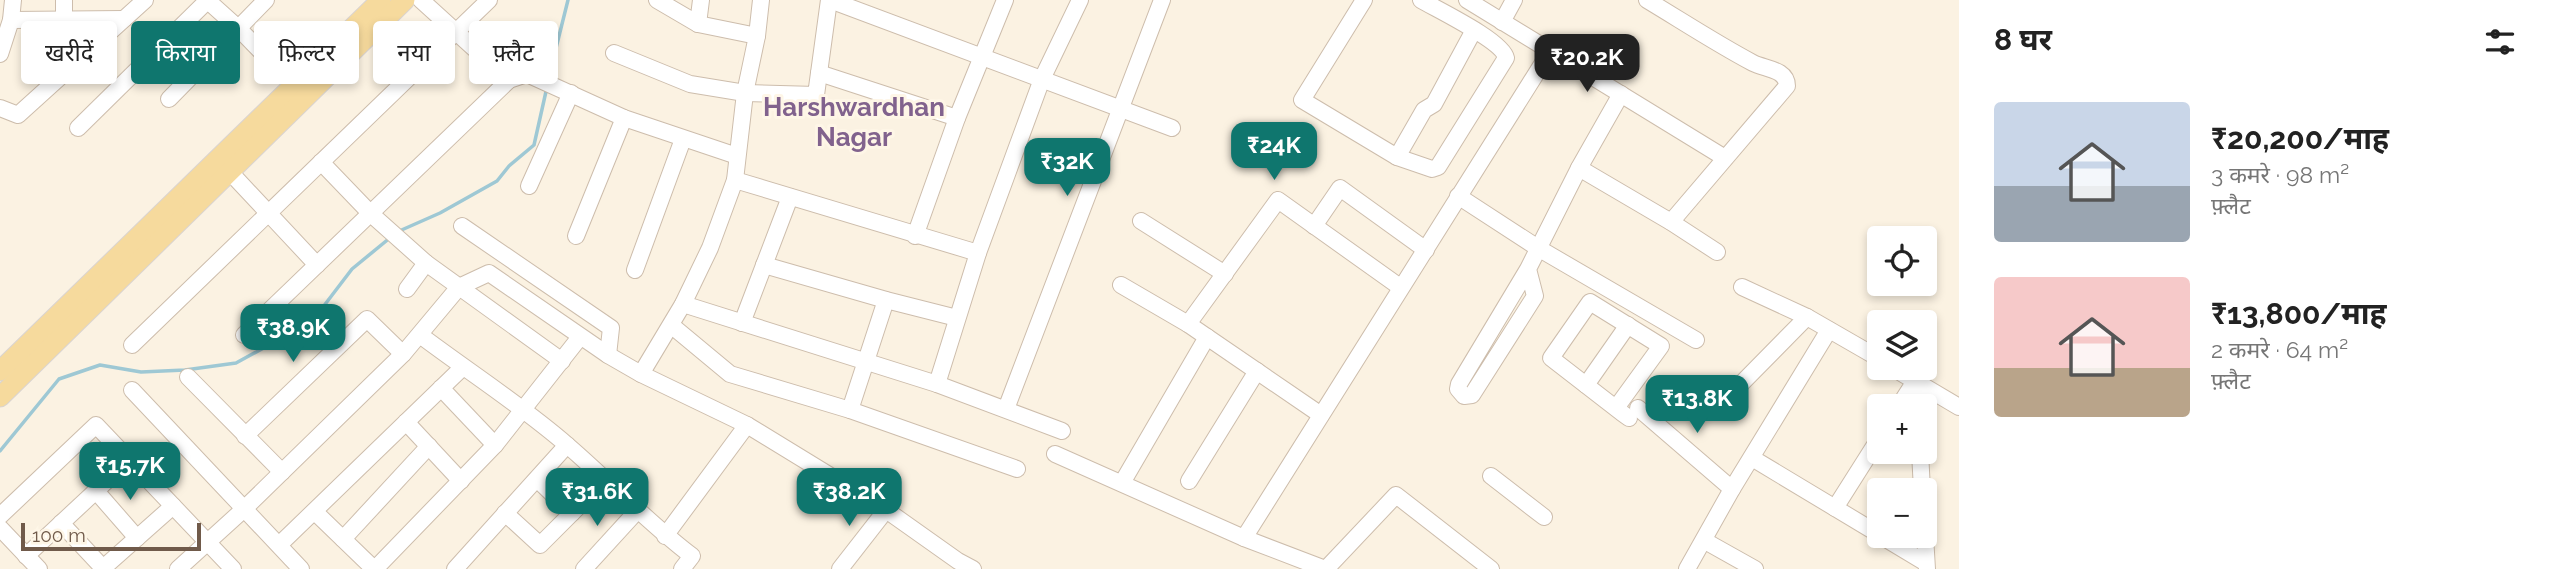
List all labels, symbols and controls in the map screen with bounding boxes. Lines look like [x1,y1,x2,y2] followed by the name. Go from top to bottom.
[21,21,117,84] chip: खरीदें
[131,21,240,84] chip: किराया
[254,21,359,84] chip: फ़िल्टर
[373,21,455,84] chip: नया
[469,21,558,84] chip: फ़्लैट
[1994,22,2052,57] text: 8 घर
[2481,23,2519,61] icon: filters
[1530,34,1644,94] pin: ₹20.2K
[1551,43,1623,70] text: ₹20.2K
[763,92,945,152] district label: Harshwardhan Nagar
[2211,121,2389,156] text: ₹20,200/माह
[1233,122,1315,182] pin: ₹24K
[2050,130,2134,214] icon: home
[1247,131,1301,158] text: ₹24K
[1026,138,1108,198] pin: ₹32K
[1040,147,1094,174] text: ₹32K
[2211,161,2349,188] text: 3 कमरे · 98 m²
[2211,192,2251,219] text: फ़्लैट
[1867,226,1937,548] map controls
[1867,226,1937,296] button: locate
[2211,296,2387,331] text: ₹13,800/माह
[236,304,350,364] pin: ₹38.9K
[2050,305,2134,389] icon: home
[1867,310,1937,380] button: layers
[256,313,330,340] text: ₹38.9K
[2211,336,2348,363] text: 2 कमरे · 64 m²
[2211,367,2251,394] text: फ़्लैट
[1640,376,1754,435] pin: ₹13.8K
[1662,384,1732,411] text: ₹13.8K
[1867,394,1937,464] button: +
[73,442,187,502] pin: ₹15.7K
[95,451,165,478] text: ₹15.7K
[540,468,654,528] pin: ₹31.6K
[792,468,906,528] pin: ₹38.2K
[561,477,633,504] text: ₹31.6K
[813,477,885,504] text: ₹38.2K
[1867,478,1937,548] button: −
[21,520,201,552] scale bar
[32,524,86,546] text: 100 m

